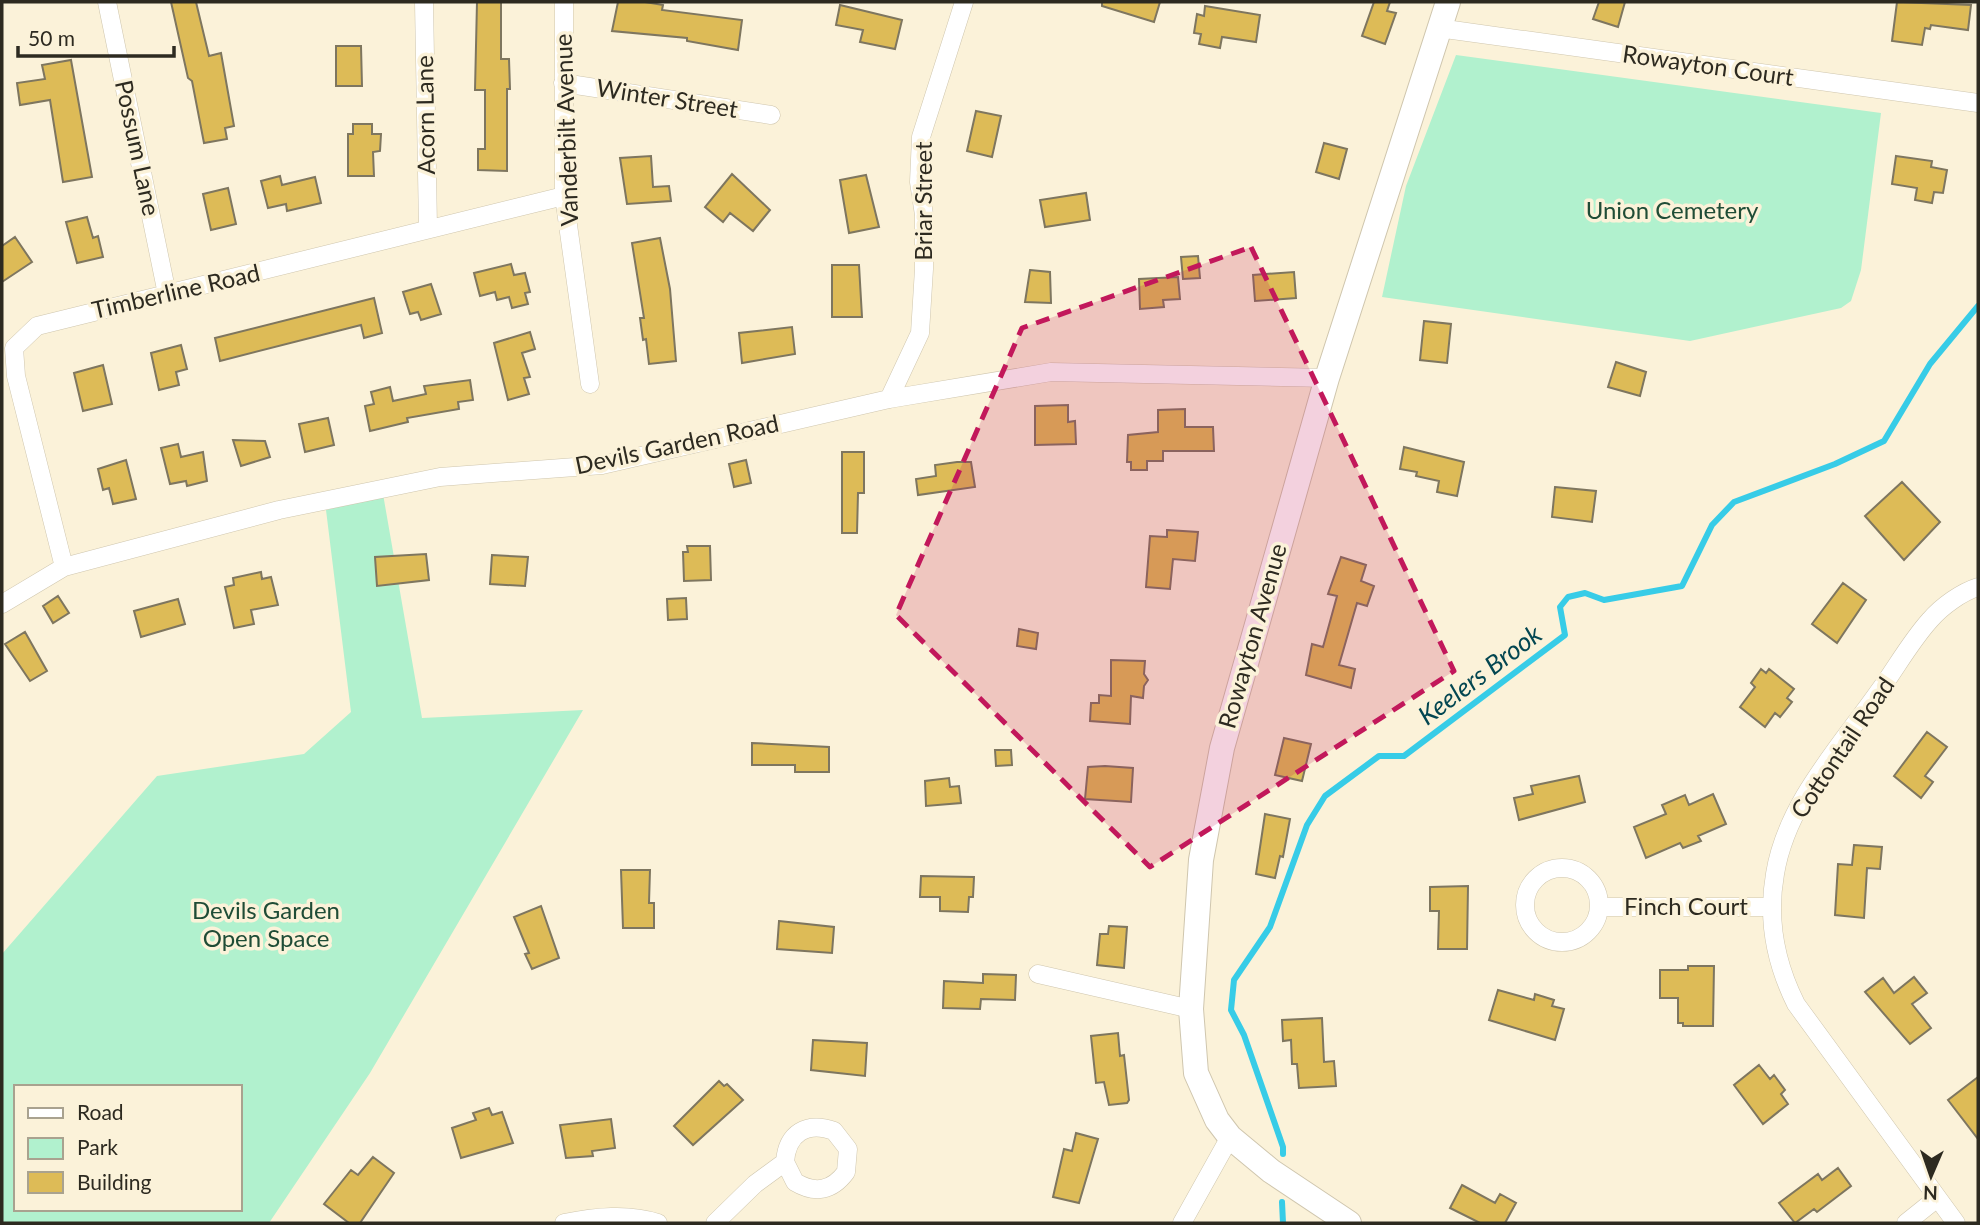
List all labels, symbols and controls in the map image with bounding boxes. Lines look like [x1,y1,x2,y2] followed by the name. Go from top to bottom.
[18,14,173,58] scale bar
[28,25,75,50] text: 50 m
[548,33,583,227] street label: Vanderbilt Avenue
[1621,38,1796,91] street label: Rowayton Court
[409,55,440,175] street label: Acorn Lane
[595,72,740,123] street label: Winter Street
[110,77,167,218] street label: Possum Lane
[908,141,937,261] street label: Briar Street
[1586,195,1759,224] park label: Union Cemetery
[89,257,262,324] street label: Timberline Road
[572,408,781,479] street label: Devils Garden Road
[1211,540,1292,731] street label: Rowayton Avenue
[1411,617,1548,731] water label: Keelers Brook
[1784,671,1900,823] street label: Cottontail Road
[1624,891,1748,920] street label: Finch Court
[192,895,340,952] park label: Devils Garden Open Space
[14,1085,242,1211] legend
[77,1099,124,1124] text: Road
[77,1134,118,1159] text: Park
[1896,1141,1966,1211] north arrow
[77,1169,152,1194] text: Building
[1923,1182,1938,1205] text: N

